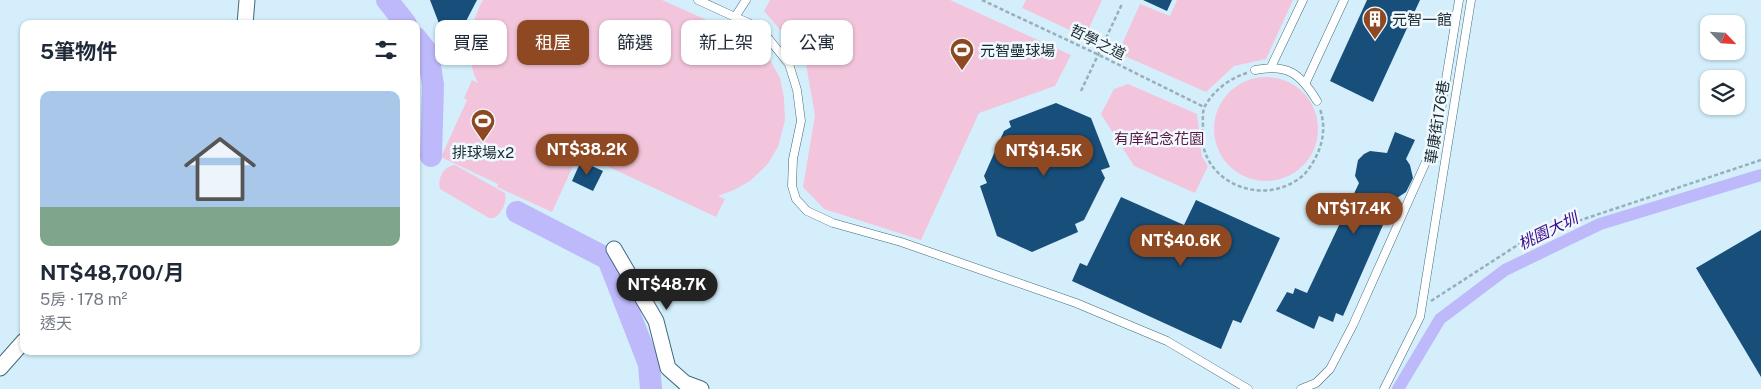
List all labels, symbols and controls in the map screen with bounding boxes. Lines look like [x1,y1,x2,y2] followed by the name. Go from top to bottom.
[1362,6,1388,40] building icon: 元智一館
[1392,11,1452,28] place label: 元智一館
[1700,15,1745,60] north arrow
[1700,15,1745,115] map controls
[435,20,507,65] chip: 買屋
[517,20,589,65] chip: 租屋
[599,20,671,65] chip: 篩選
[681,20,771,65] chip: 新上架
[781,20,853,65] chip: 公寓
[1067,21,1129,63] street label: 哲學之道
[372,36,400,64] icon: filters
[949,37,975,71] sports icon: 元智壘球場
[40,39,117,64] text: 5筆物件
[980,42,1055,59] place label: 元智壘球場
[1700,70,1745,115] button: layers
[1422,79,1452,165] street label: 華康街176巷
[470,108,496,142] sports icon: 排球場x2
[175,124,265,214] icon: home
[1114,130,1204,147] park label: 有庠紀念花園
[535,134,639,176] pin: NT$38.2K
[992,134,1096,177] pin: NT$14.5K
[547,140,627,159] text: NT$38.2K
[1005,141,1083,160] text: NT$14.5K
[452,144,514,161] place label: 排球場x2
[1302,192,1406,235] pin: NT$17.4K
[1317,199,1391,218] text: NT$17.4K
[1515,208,1583,254] water label: 桃園大圳
[1129,224,1233,267] pin: NT$40.6K
[1141,231,1221,250] text: NT$40.6K
[40,260,185,285] text: NT$48,700/月
[615,268,719,311] pin: NT$48.7K
[628,275,706,294] text: NT$48.7K
[40,290,127,309] text: 5房 · 178 m²
[40,314,72,333] text: 透天

